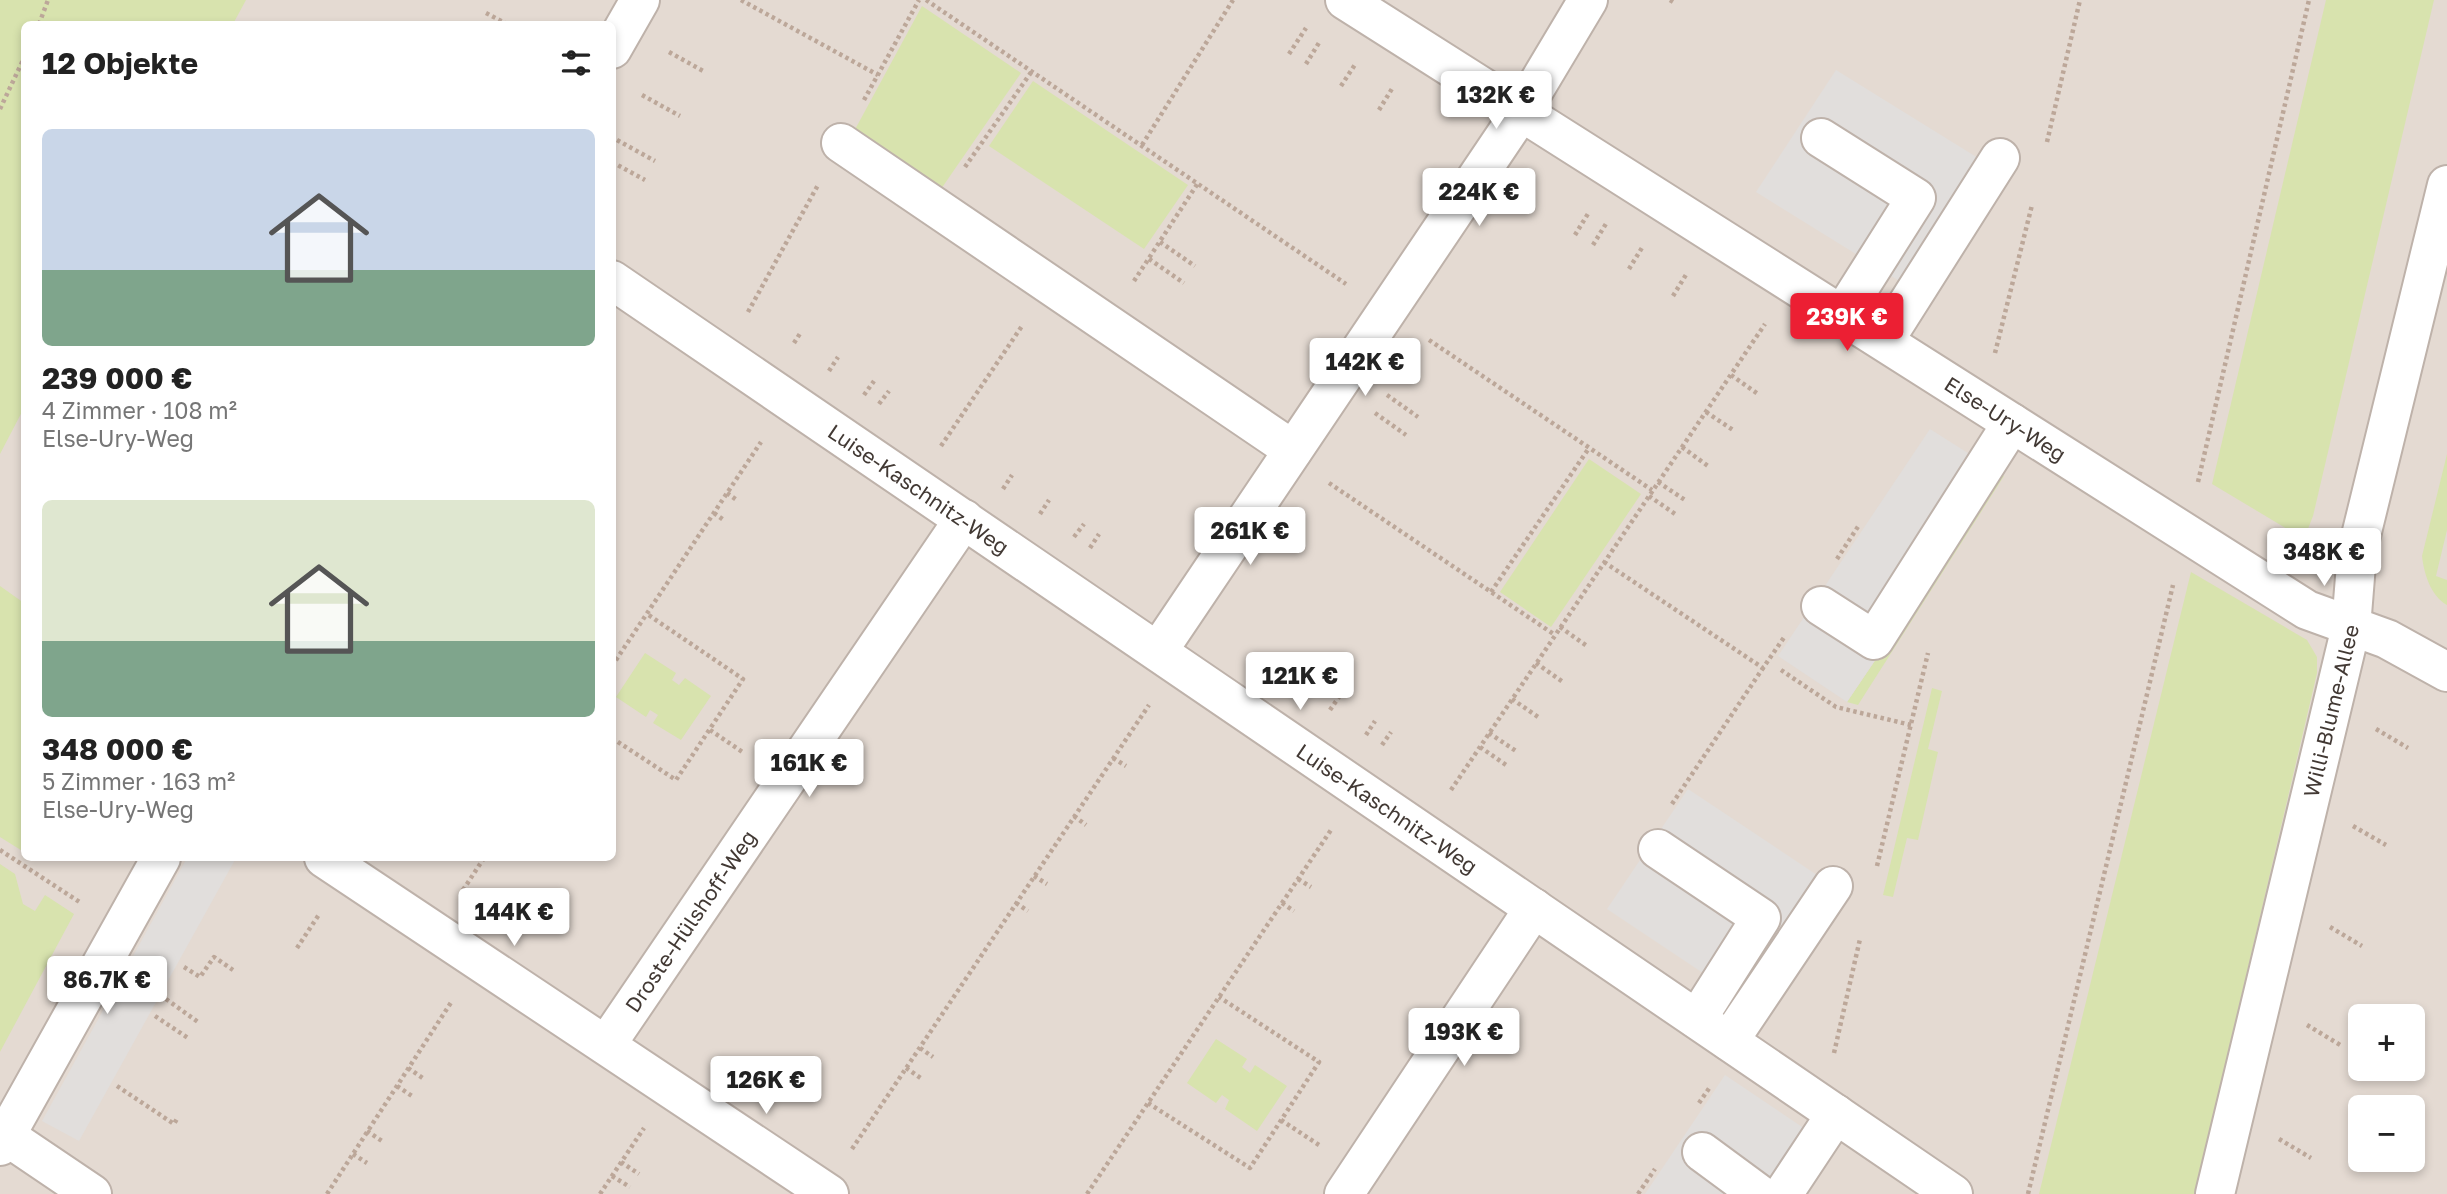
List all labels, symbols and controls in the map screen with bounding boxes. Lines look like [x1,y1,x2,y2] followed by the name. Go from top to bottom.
[557,44,595,82] icon: filters
[42,45,198,81] text: 12 Objekte
[1439,72,1553,131] pin: 132K €
[1457,80,1535,108] text: 132K €
[1422,168,1536,228] pin: 224K €
[256,175,382,301] icon: home
[1438,177,1520,205] text: 224K €
[1790,294,1904,353] pin: 239K €
[1806,302,1888,330] text: 239K €
[1308,338,1422,398] pin: 142K €
[1326,347,1404,375] text: 142K €
[42,360,192,396] text: 239 000 €
[1940,371,2071,467] street label: Else-Ury-Weg
[42,396,237,424] text: 4 Zimmer · 108 m²
[823,418,1014,560] street label: Luise-Kaschnitz-Weg
[42,424,194,452] text: Else-Ury-Weg
[1193,508,1307,567] pin: 261K €
[1210,516,1290,544] text: 261K €
[2267,528,2381,588] pin: 348K €
[2283,537,2365,565] text: 348K €
[256,546,382,672] icon: home
[2298,622,2364,800] street label: Willi-Blume-Allee
[1243,652,1357,712] pin: 121K €
[1262,661,1338,689] text: 121K €
[42,731,193,767] text: 348 000 €
[1292,738,1482,879] street label: Luise-Kaschnitz-Weg
[752,740,866,799] pin: 161K €
[771,748,847,776] text: 161K €
[42,767,235,795] text: 5 Zimmer · 163 m²
[42,795,194,823] text: Else-Ury-Weg
[619,825,762,1017] street label: Droste-Hülshoff-Weg
[457,888,571,948] pin: 144K €
[474,897,554,925] text: 144K €
[42,956,172,1016] pin: 86.7K €
[63,965,151,993] text: 86.7K €
[2348,1004,2425,1172] map controls
[2348,1004,2425,1081] button: +
[1407,1009,1521,1068] pin: 193K €
[1424,1017,1504,1045] text: 193K €
[709,1056,823,1116] pin: 126K €
[726,1065,806,1093] text: 126K €
[2348,1095,2425,1172] button: −

